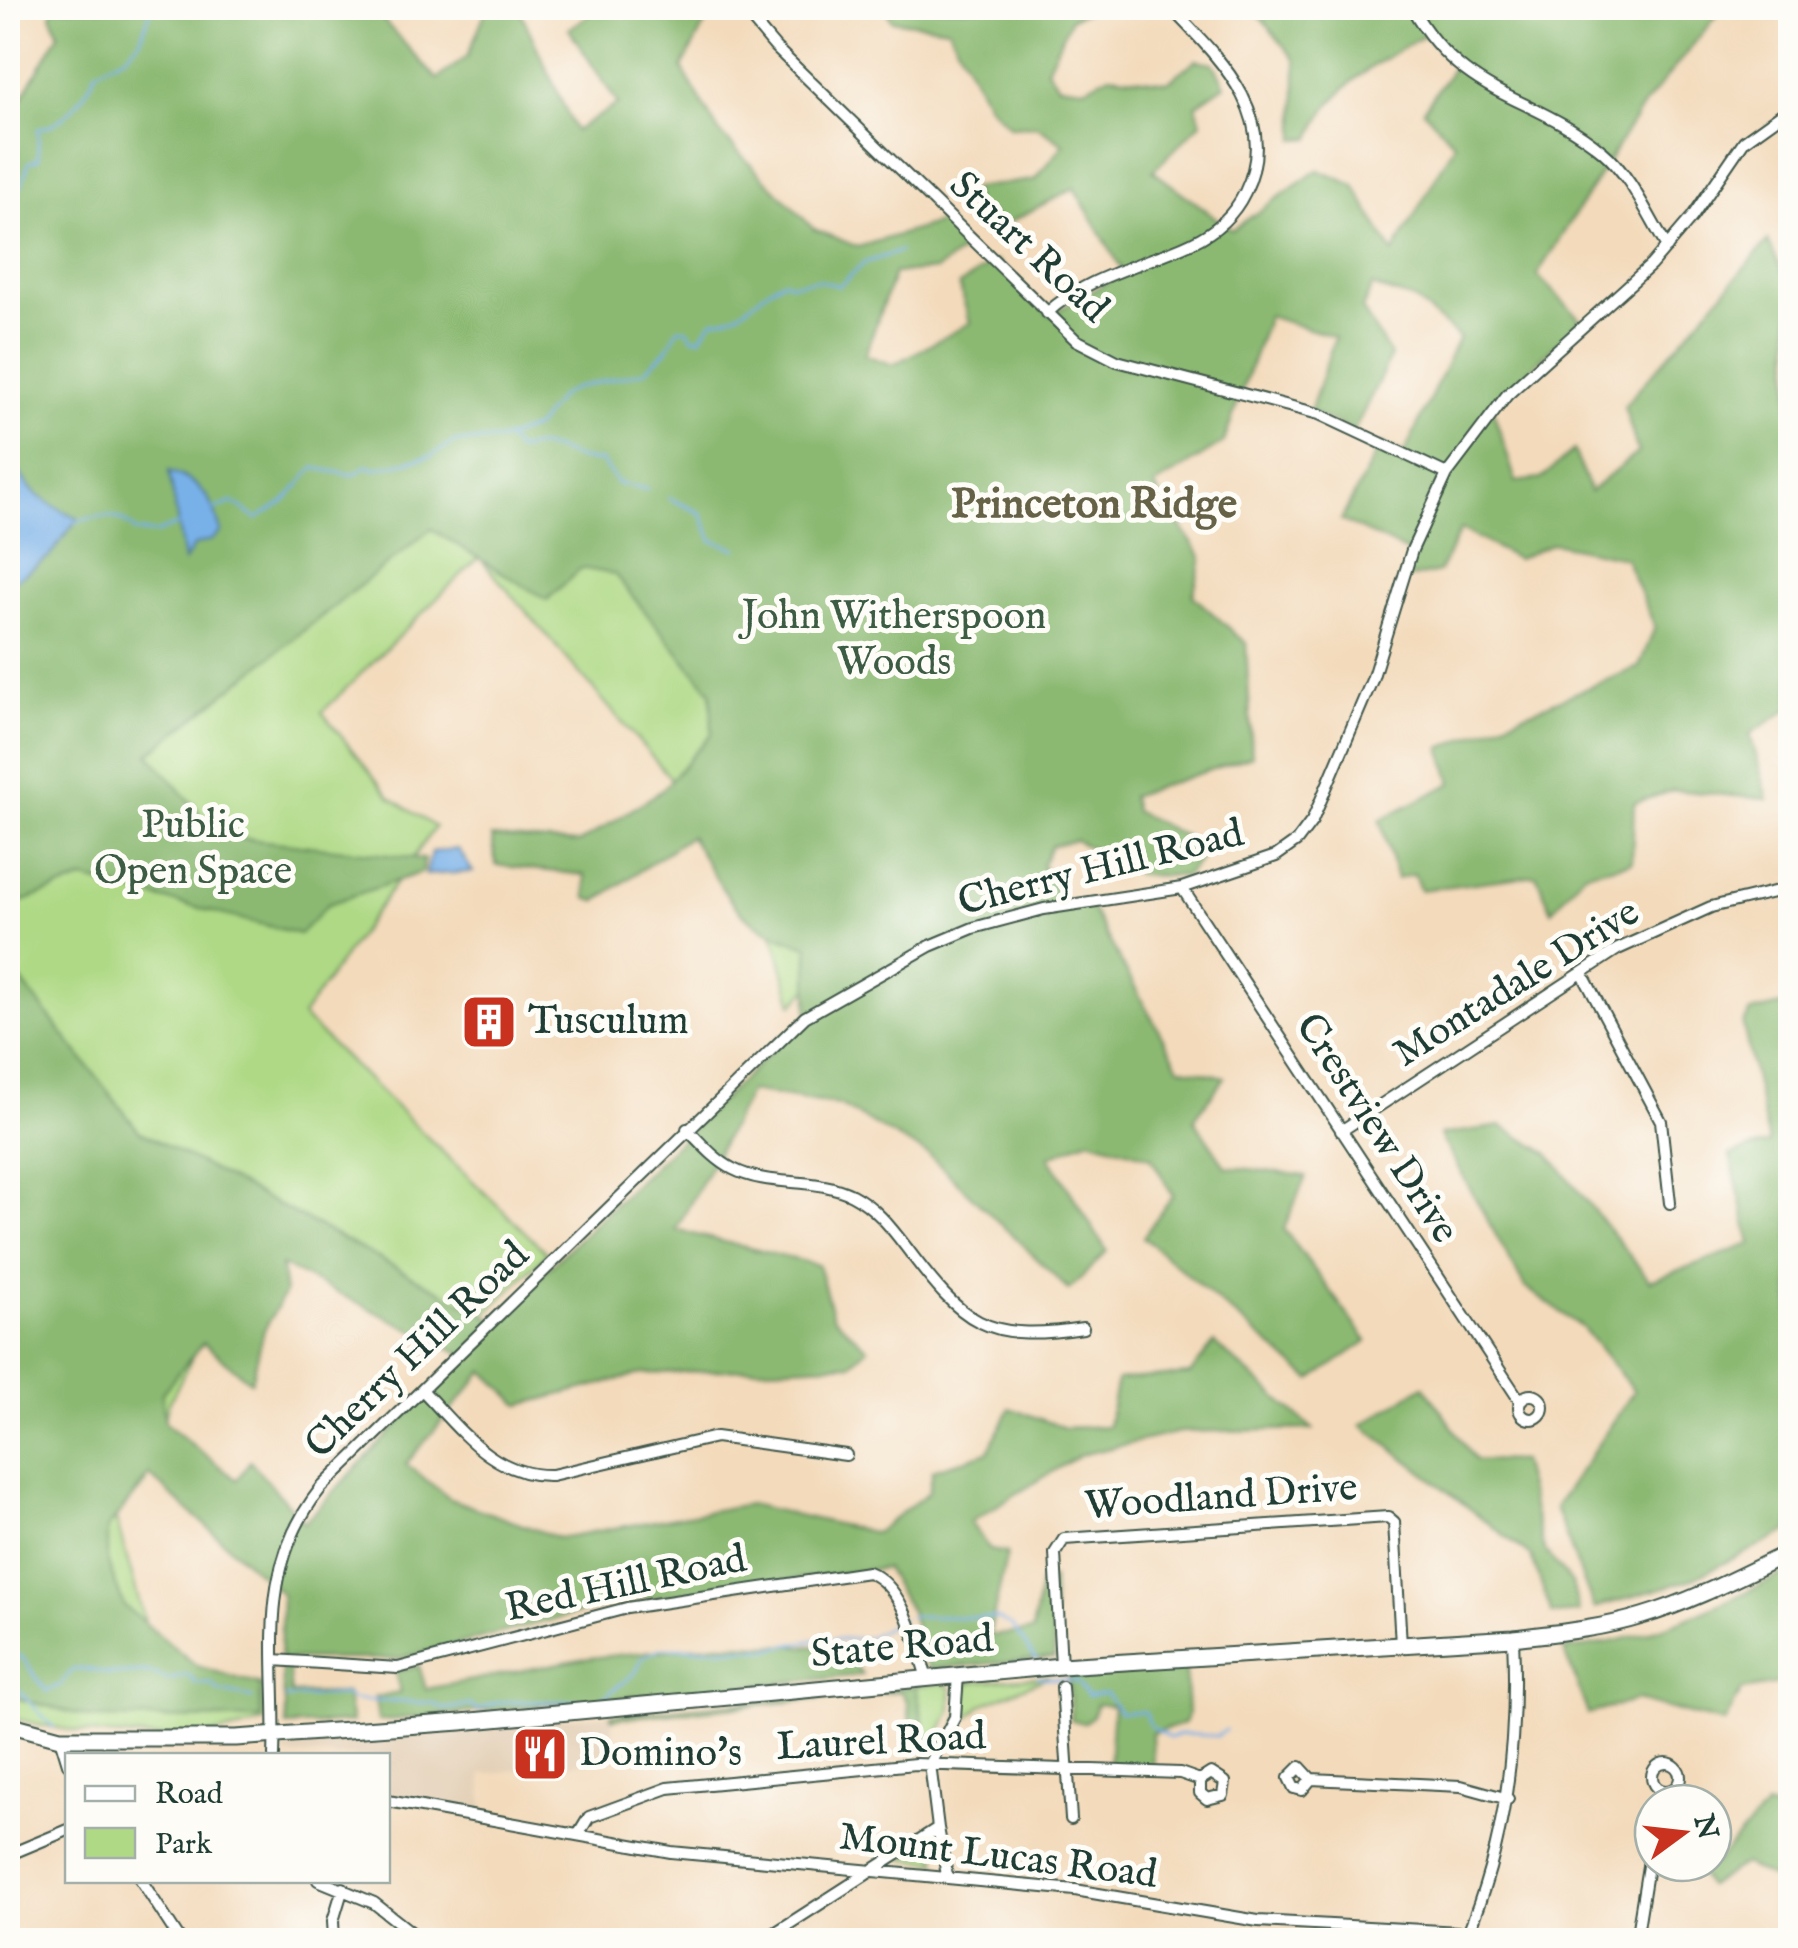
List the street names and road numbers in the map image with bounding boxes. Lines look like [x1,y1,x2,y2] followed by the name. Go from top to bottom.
[938,161,1119,335] street label: Stuart Road
[953,809,1249,929] street label: Cherry Hill Road
[1385,888,1649,1080] street label: Montadale Drive
[1283,1004,1469,1254] street label: Crestview Drive
[295,1231,541,1471] street label: Cherry Hill Road
[1083,1463,1359,1533] street label: Woodland Drive
[501,1534,752,1635] street label: Red Hill Road
[809,1615,996,1681] street label: State Road
[775,1712,988,1774] street label: Laurel Road
[836,1812,1160,1902] street label: Mount Lucas Road

